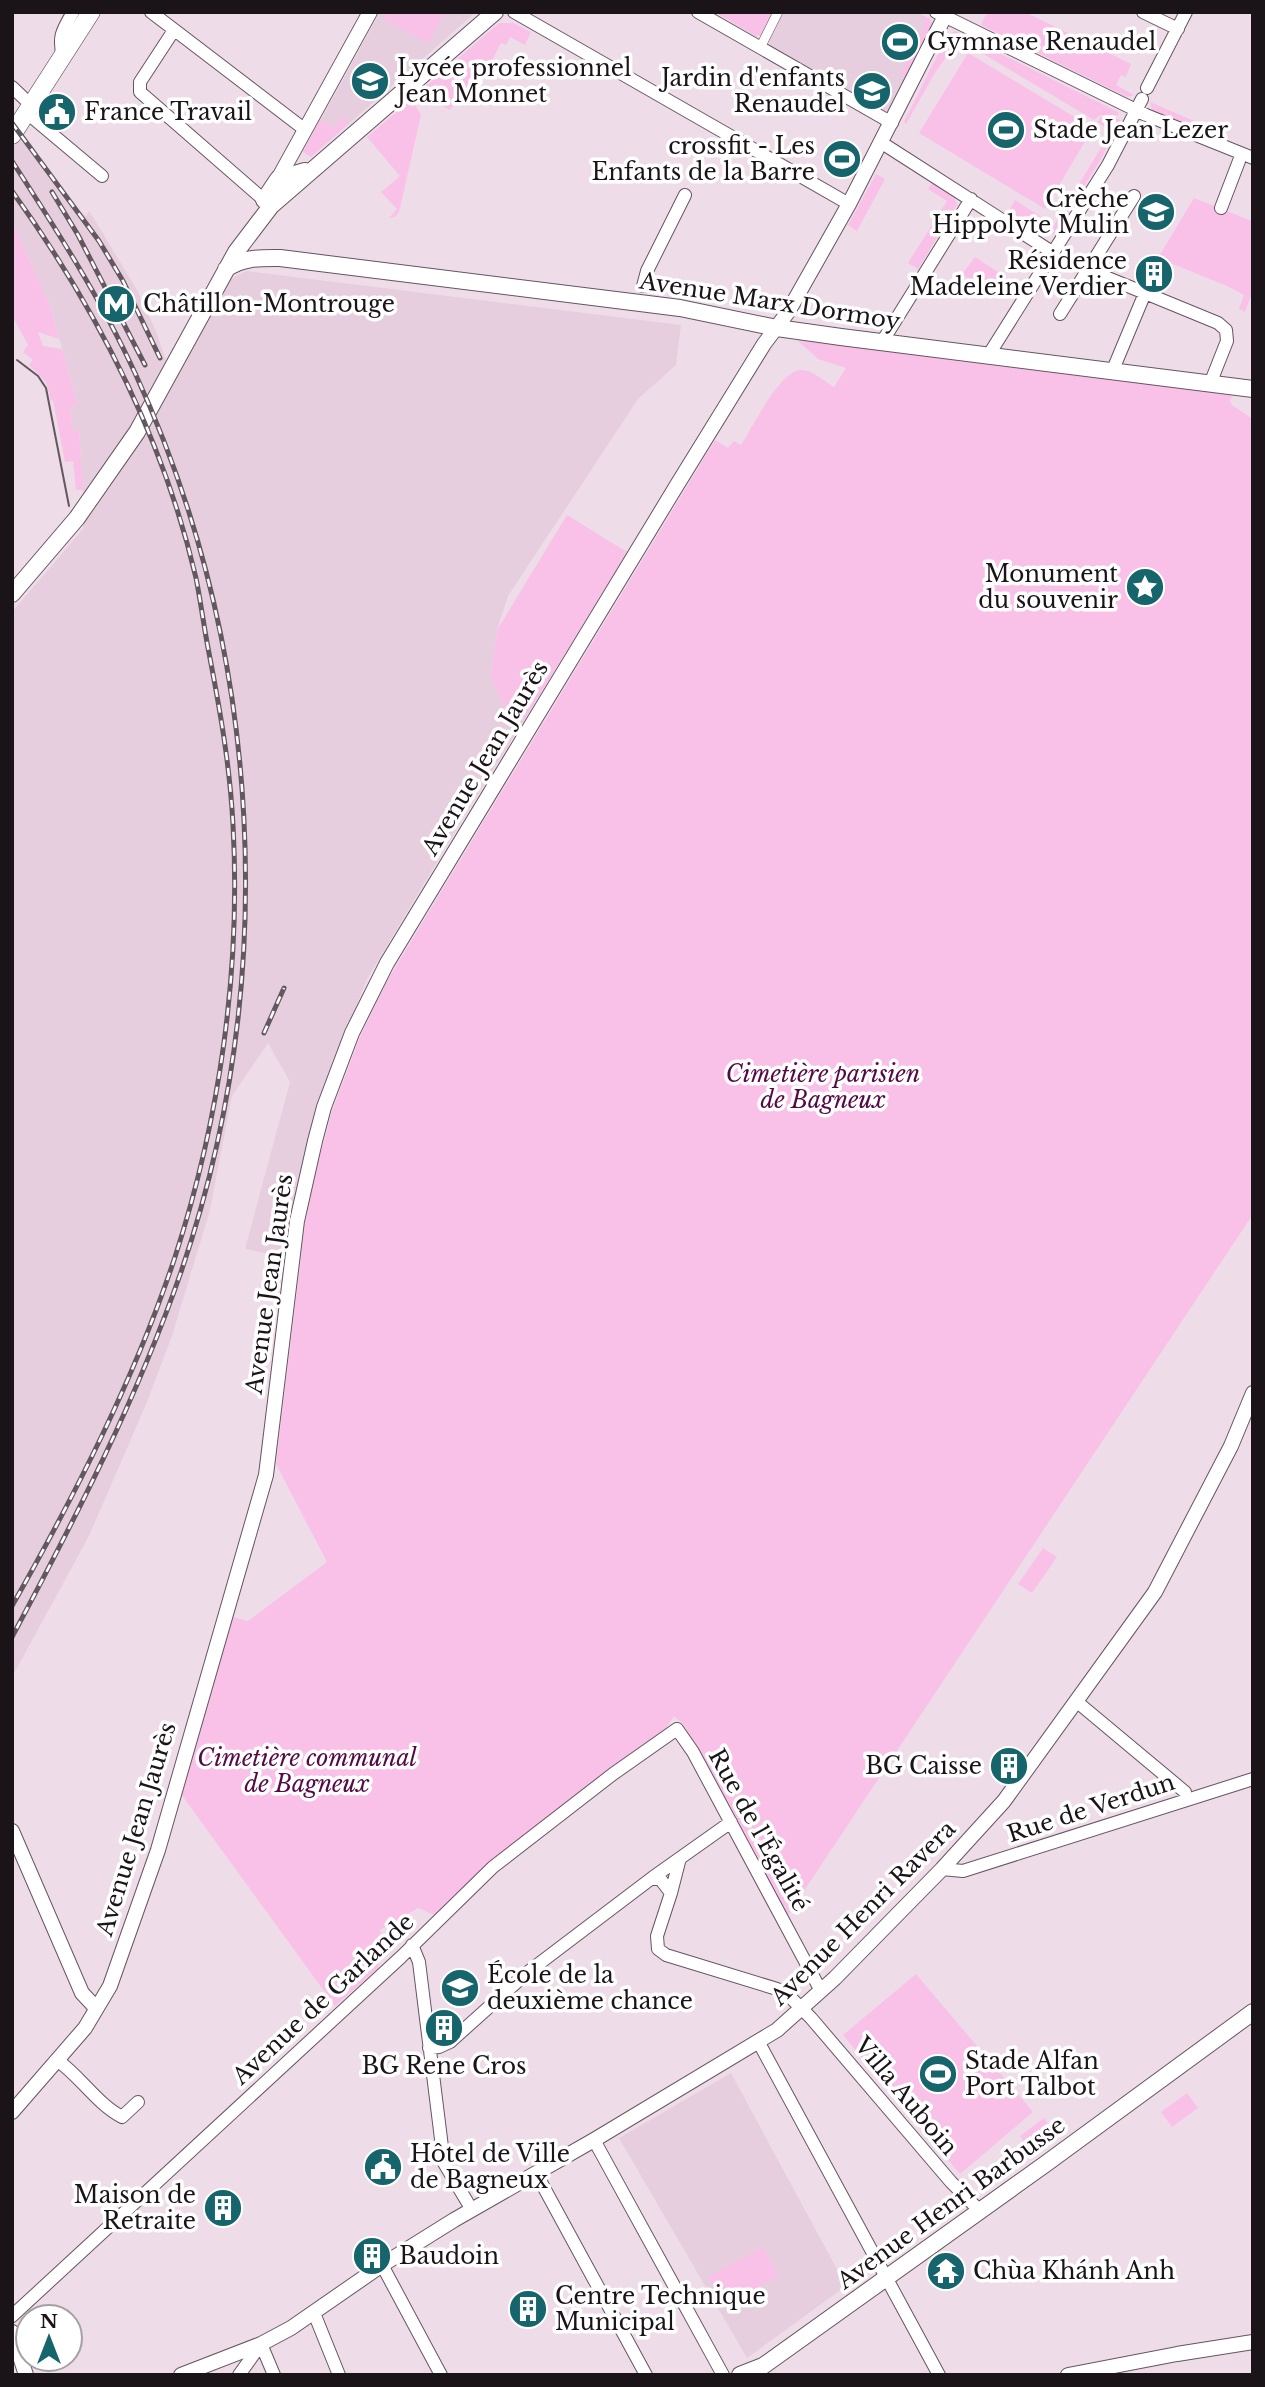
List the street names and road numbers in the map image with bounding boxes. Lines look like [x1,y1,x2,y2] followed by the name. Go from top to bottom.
[637,266,903,335] street label: Avenue Marx Dormoy
[415,656,554,861] street label: Avenue Jean Jaurès
[240,1172,298,1397] street label: Avenue Jean Jaurès
[90,1719,182,1940] street label: Avenue Jean Jaurès
[703,1743,816,1916] street label: Rue de l'Égalité
[1004,1768,1178,1848] street label: Rue de Verdun
[764,1814,962,2012] street label: Avenue Henri Ravera
[226,1908,420,2091] street label: Avenue de Garlande
[848,2031,964,2161] street label: Villa Auboin
[831,2111,1071,2296] street label: Avenue Henri Barbusse

